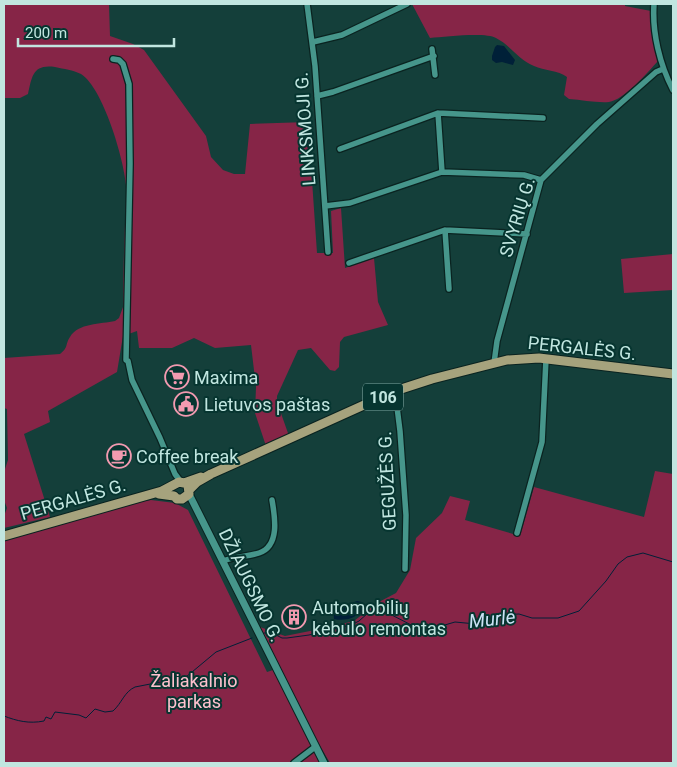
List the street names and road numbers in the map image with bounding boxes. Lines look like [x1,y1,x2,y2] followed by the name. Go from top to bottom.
[291,71,319,187] street label: LINKSMOJI G.
[495,175,539,259] street label: SVYRIŲ G.
[527,332,637,364] street label: PERGALĖS G.
[363,384,403,411] road number: 106
[374,431,400,531] street label: GEGUŽĖS G.
[18,474,128,524] street label: PERGALĖS G.
[215,525,287,645] street label: DŽIAUGSMO G.

